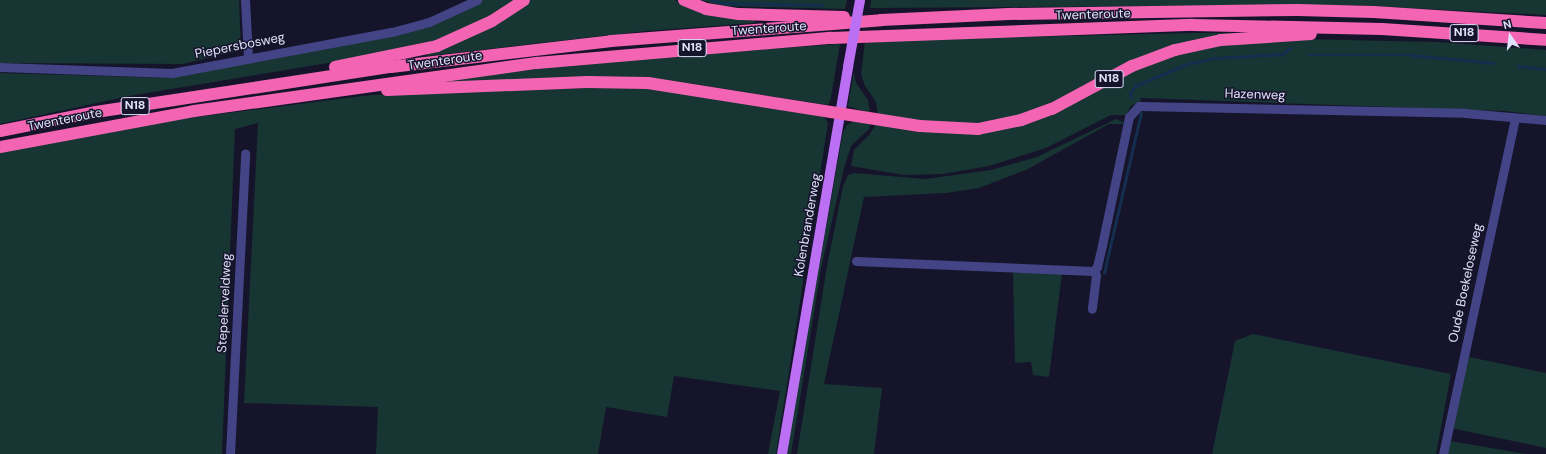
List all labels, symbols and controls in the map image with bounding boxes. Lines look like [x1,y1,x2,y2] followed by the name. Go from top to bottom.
[1055,6,1131,24] street label: Twenteroute
[1490,16,1530,56] north arrow
[1502,17,1513,32] text: N
[731,19,807,39] street label: Twenteroute
[1449,23,1479,43] road number: N18
[194,30,286,62] street label: Piepersbosweg
[677,38,707,58] road number: N18
[407,48,483,74] street label: Twenteroute
[1094,69,1124,89] road number: N18
[1224,86,1286,104] street label: Hazenweg
[120,96,150,116] road number: N18
[26,105,104,135] street label: Twenteroute
[791,172,825,278] street label: Kolenbranderweg
[1446,222,1486,344] street label: Oude Boekeloseweg
[215,253,235,353] street label: Stepelerveldweg

